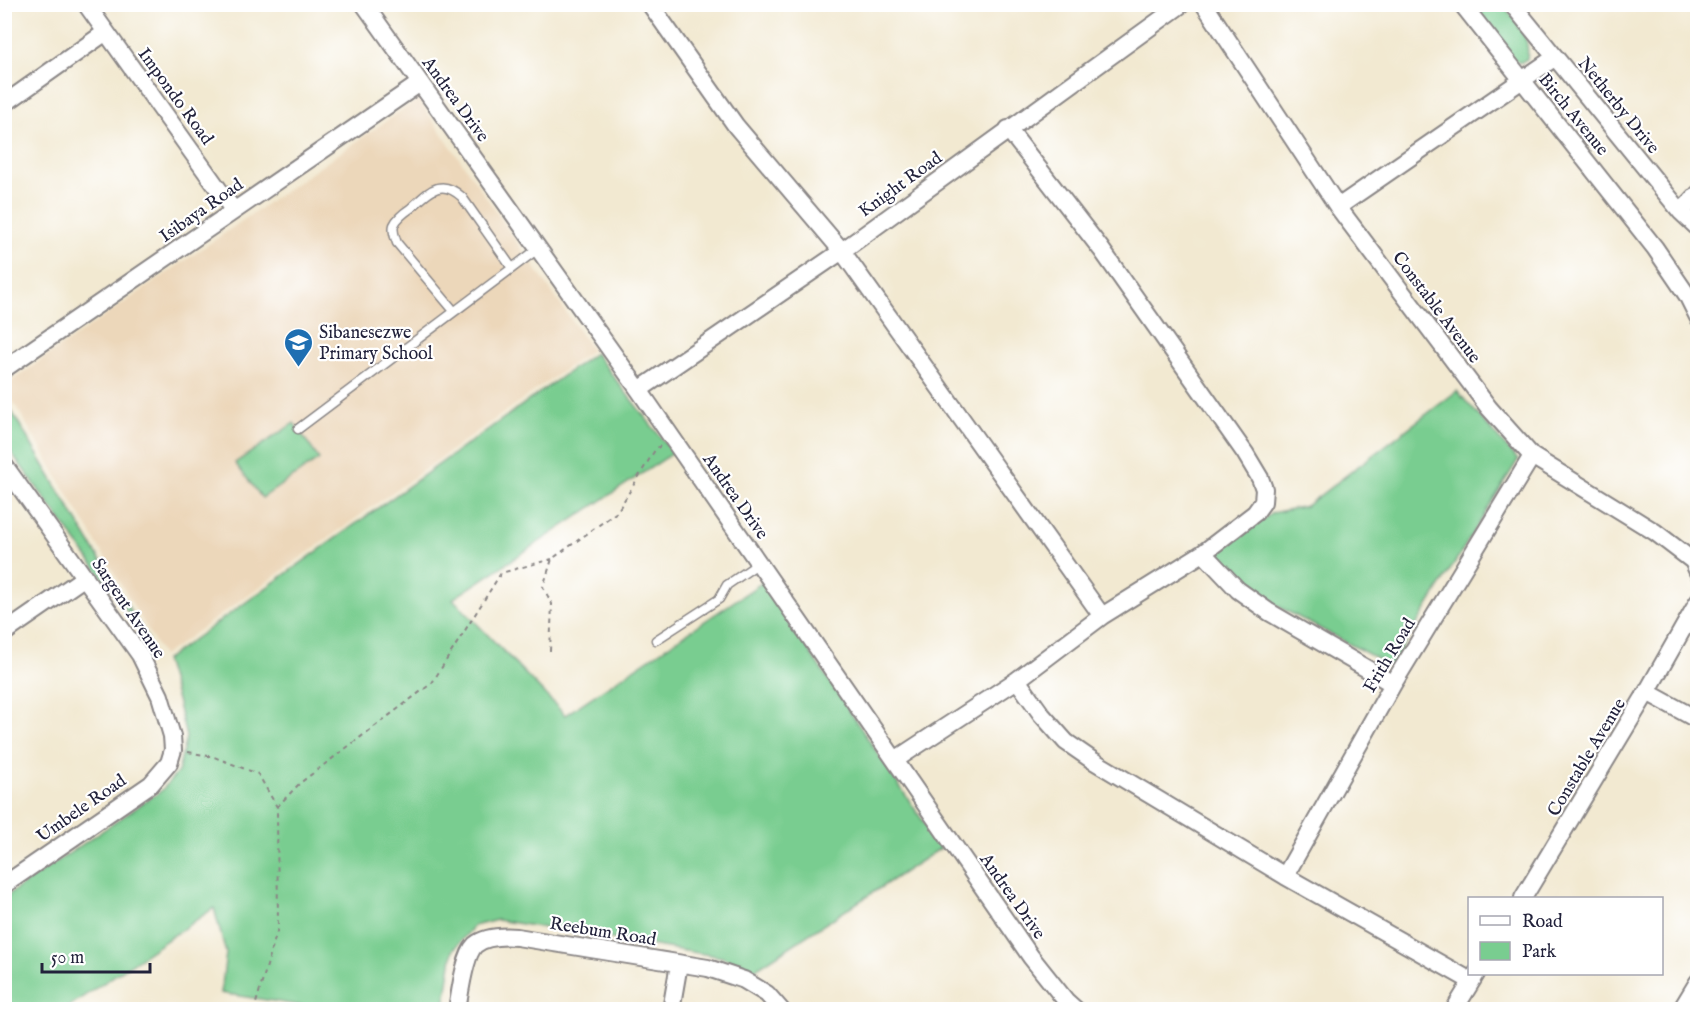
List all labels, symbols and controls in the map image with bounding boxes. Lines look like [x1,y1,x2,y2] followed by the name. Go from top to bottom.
[132,44,218,150] street label: Impondo Road
[416,52,493,147] street label: Andrea Drive
[1572,53,1664,159] street label: Netherby Drive
[1533,69,1613,161] street label: Birch Avenue
[855,147,947,223] street label: Knight Road
[155,174,249,249] street label: Isibaya Road
[1386,247,1485,368] street label: Constable Avenue
[319,322,433,366] place label: Sibanesezwe Primary School
[282,326,314,368] school or university icon: Sibanesezwe Primary School
[696,449,773,544] street label: Andrea Drive
[86,554,170,663] street label: Sargent Avenue
[1359,614,1422,697] street label: Frith Road
[1543,694,1632,821] street label: Constable Avenue
[33,770,131,849] street label: Umbele Road
[973,849,1050,944] street label: Andrea Drive
[1468,897,1663,975] legend
[1522,911,1563,934] text: Road
[548,913,658,952] street label: Reebum Road
[42,936,150,974] scale bar
[1522,941,1557,964] text: Park
[51,947,84,970] text: 50 m

